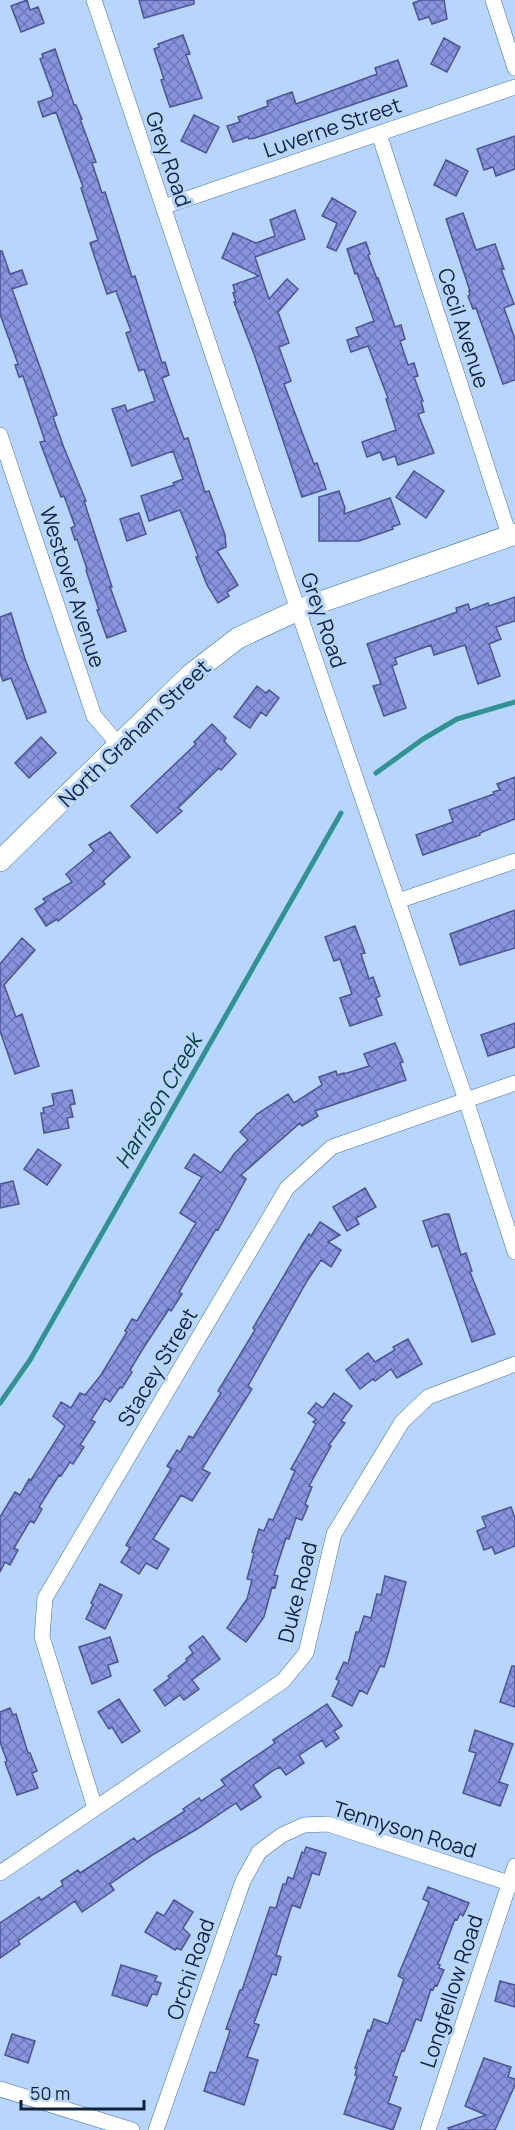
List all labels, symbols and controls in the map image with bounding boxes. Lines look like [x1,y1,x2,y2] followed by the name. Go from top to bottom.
[259,90,405,164] street label: Luverne Street
[140,108,198,210] street label: Grey Road
[431,264,497,392] street label: Cecil Avenue
[34,503,112,671] street label: Westover Avenue
[295,569,353,671] street label: Grey Road
[52,653,216,813] street label: North Graham Street
[107,1026,210,1174] water label: Harrison Creek
[111,1303,203,1431] street label: Stacey Street
[271,1539,323,1645] street label: Duke Road
[330,1794,480,1864] street label: Tennyson Road
[413,1911,489,2071] street label: Longfellow Road
[160,1915,220,2023] street label: Orchi Road
[21,2073,144,2111] scale bar
[30,2081,70,2105] text: 50 m

